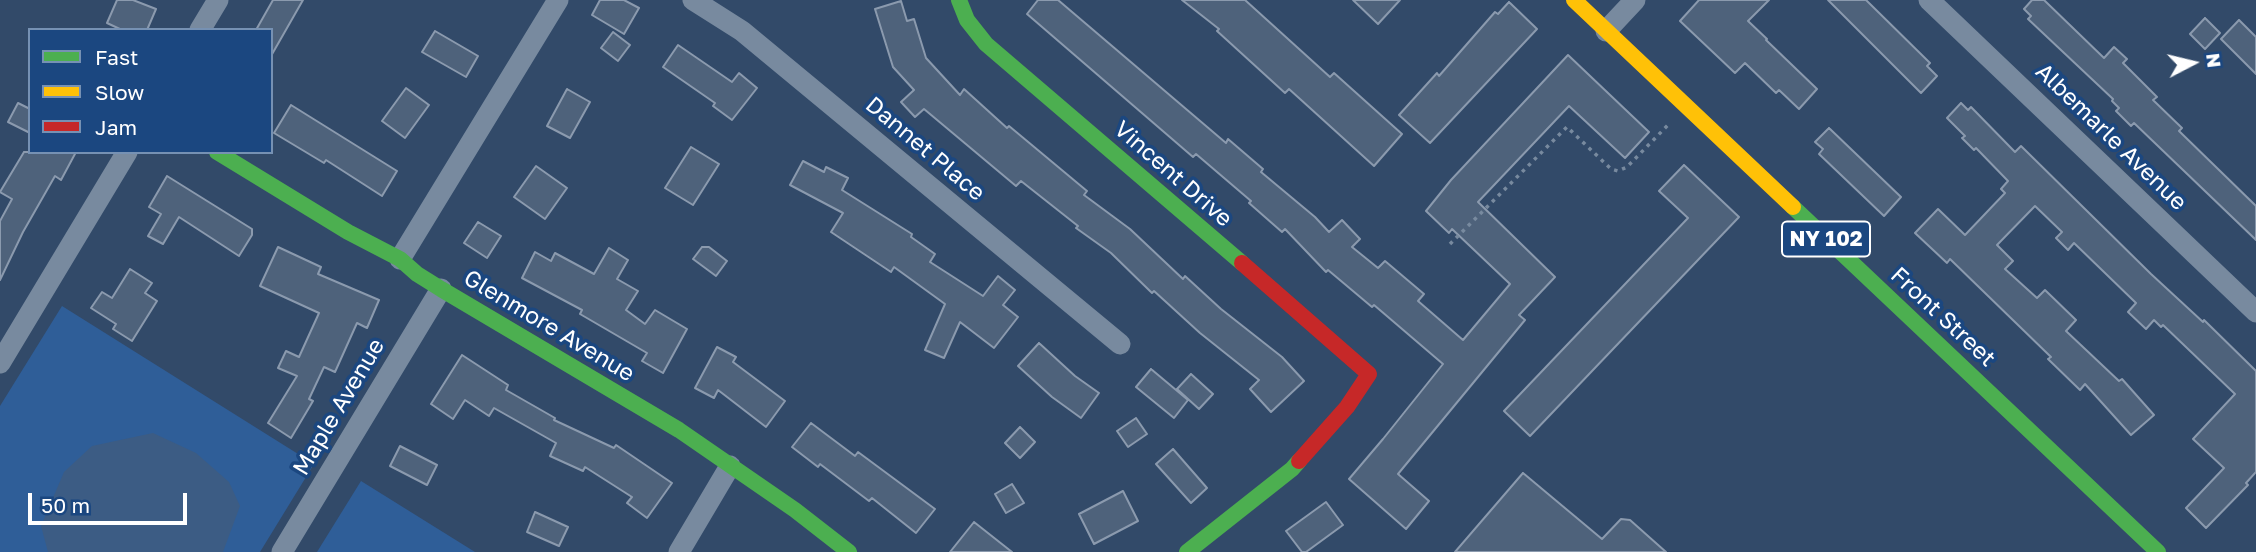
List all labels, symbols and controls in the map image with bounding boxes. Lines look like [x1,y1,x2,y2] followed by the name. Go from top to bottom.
[28,28,273,154] legend
[2158,28,2228,98] north arrow
[95,44,138,70] text: Fast
[2202,52,2227,69] text: N
[2030,58,2192,216] street label: Albemarle Avenue
[95,79,144,105] text: Slow
[860,91,990,207] street label: Dannet Place
[95,114,137,140] text: Jam
[1108,115,1238,233] street label: Vincent Drive
[1782,222,1870,256] road number: NY 102
[1885,261,2001,373] street label: Front Street
[459,264,639,388] street label: Glenmore Avenue
[287,334,391,480] street label: Maple Avenue
[32,478,191,522] scale bar
[41,492,90,518] text: 50 m

